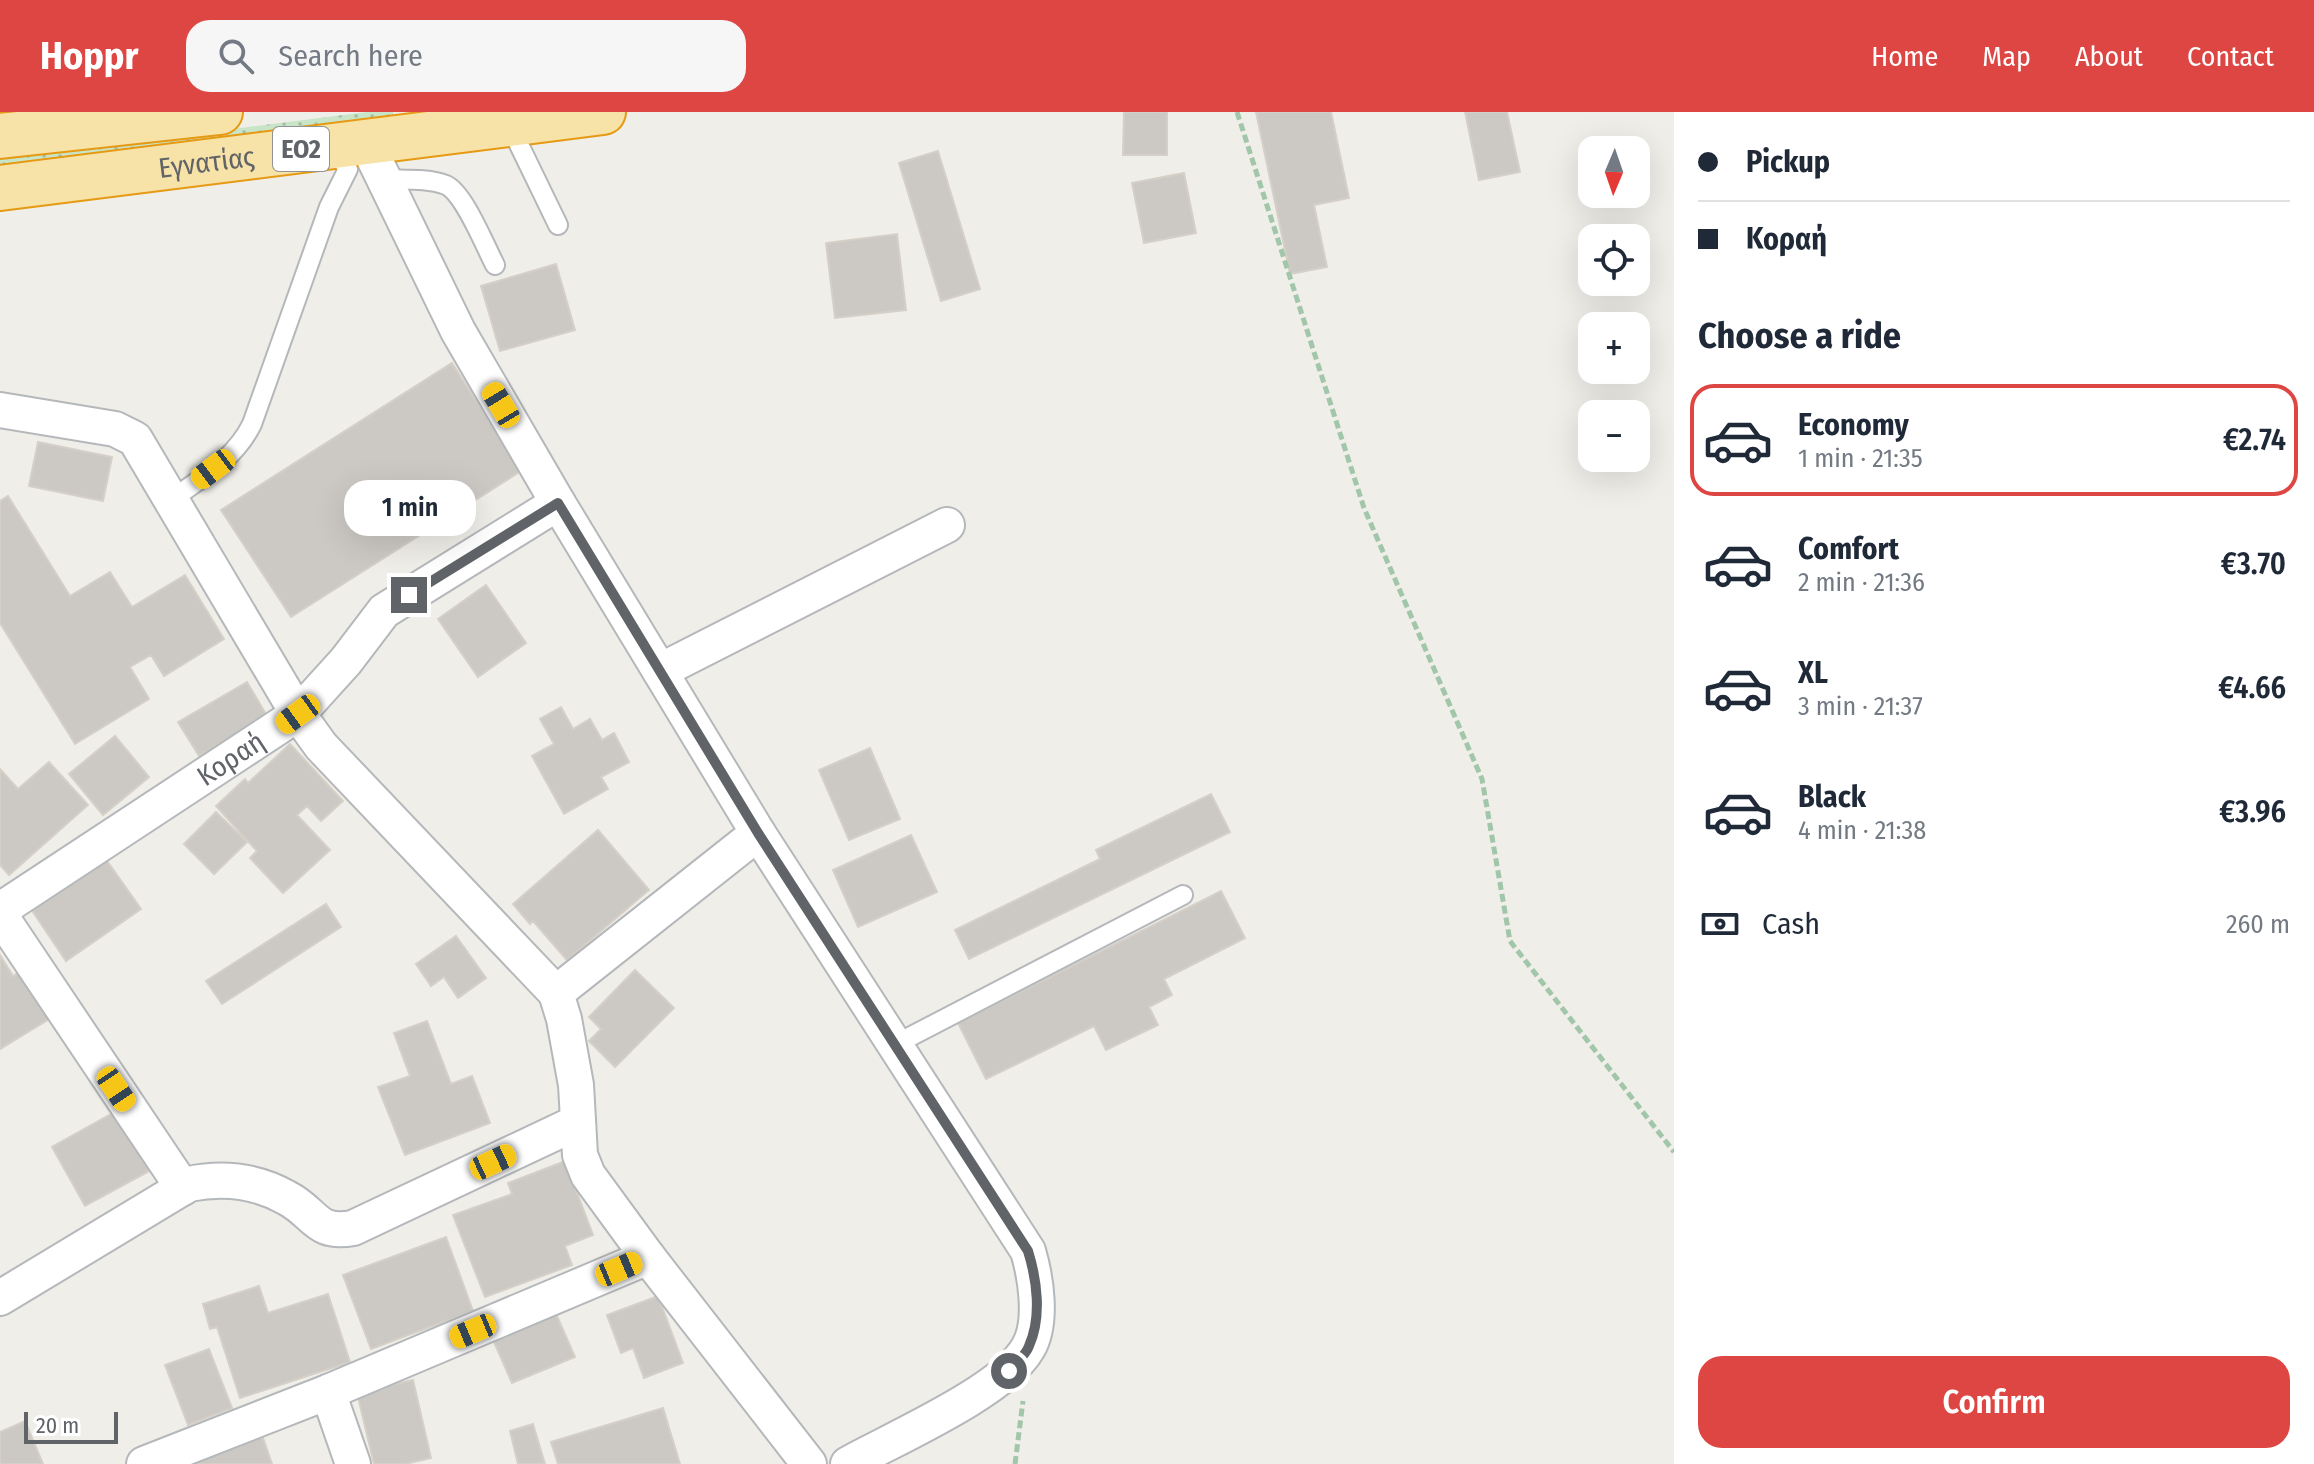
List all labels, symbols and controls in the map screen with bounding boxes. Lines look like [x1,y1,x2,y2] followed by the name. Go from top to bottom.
[186,20,746,92] search box
[40,33,138,79] text: Hoppr
[214,34,258,78] icon: search
[278,38,423,74] text: Search here
[1871,40,1938,73] text: Home
[1982,40,2031,73] text: Map
[2075,40,2143,73] text: About
[2187,40,2274,73] text: Contact
[273,127,329,171] road number: ΕΟ2
[1578,136,1650,208] north arrow
[1578,136,1650,472] map controls
[156,140,257,184] street label: Εγνατίας
[1746,144,1830,180] text: Pickup
[1746,221,1827,257] text: Κοραή
[1578,224,1650,296] button: locate
[1578,312,1650,384] button: +
[1698,314,1901,358] text: Choose a ride
[478,378,524,432] car
[1578,400,1650,472] button: −
[1702,404,1774,476] icon: car
[1798,407,1909,443] text: Economy
[2223,422,2286,458] text: €2.74
[1798,443,1923,474] text: 1 min · 21:35
[187,445,239,493] car
[343,479,475,535] callout: 1 min
[382,492,438,523] text: 1 min
[1702,528,1774,600] icon: car
[1798,531,1899,567] text: Comfort
[2221,546,2286,582] text: €3.70
[1798,567,1925,598] text: 2 min · 21:36
[391,577,427,613] route end
[1702,652,1774,724] icon: car
[1798,655,1828,691] text: XL
[2218,670,2286,706] text: €4.66
[272,690,324,738] car
[1798,691,1923,722] text: 3 min · 21:37
[191,724,270,792] street label: Κοραή
[1702,776,1774,848] icon: car
[1798,779,1866,815] text: Black
[2219,794,2286,830] text: €3.96
[1798,815,1926,846] text: 4 min · 21:38
[1698,902,1742,946] icon: cash
[1762,906,1820,942] text: Cash
[2226,909,2290,940] text: 260 m
[93,1062,139,1116] car
[466,1141,520,1183] car
[592,1249,646,1289] car
[446,1311,500,1351] car
[991,1353,1027,1389] route start
[1698,1356,2290,1448] button: Confirm
[24,1408,118,1444] scale bar
[36,1412,79,1439] text: 20 m

